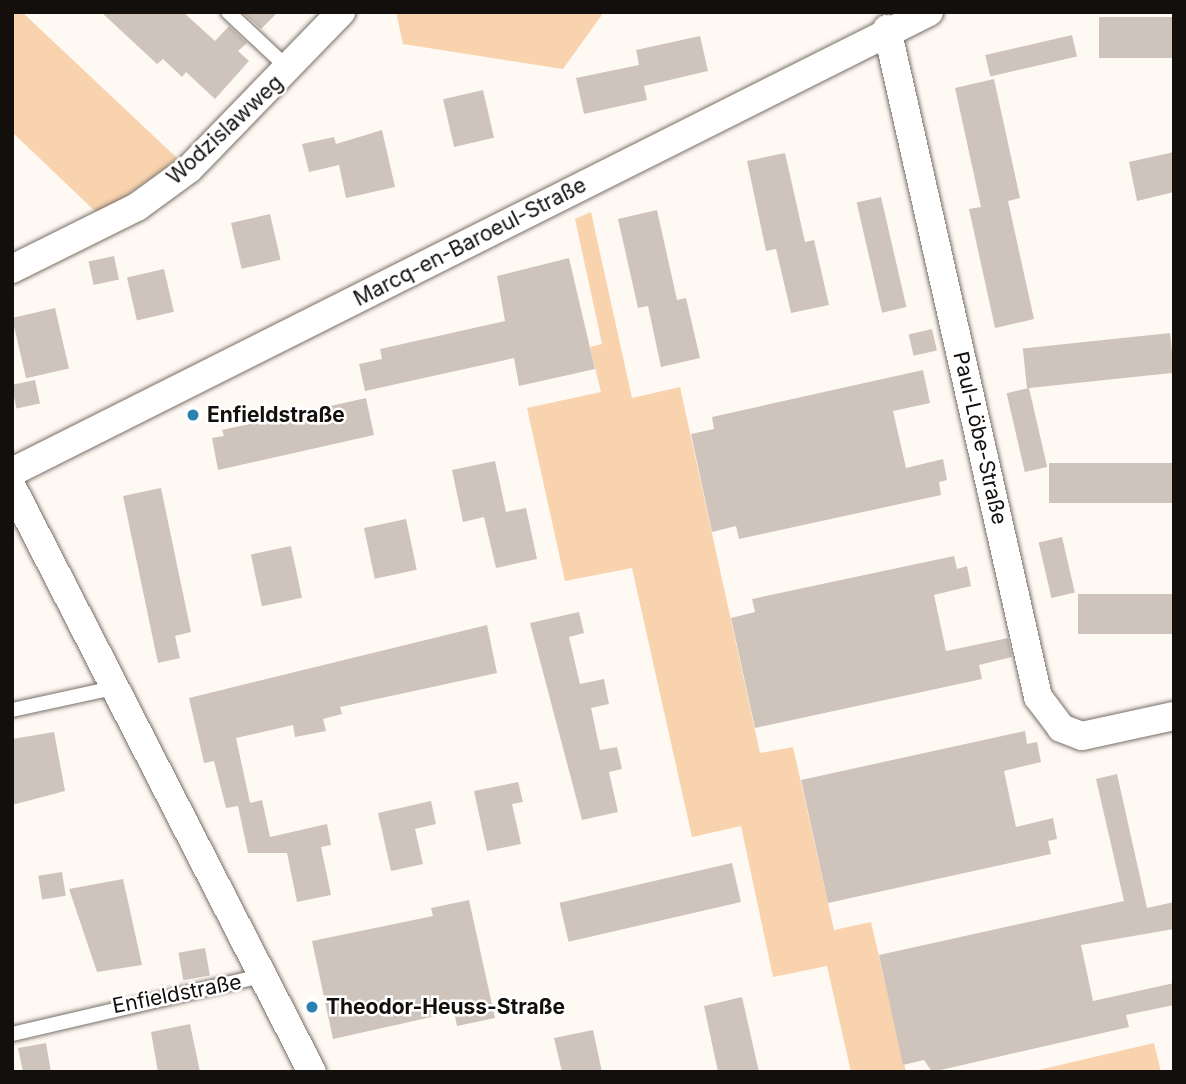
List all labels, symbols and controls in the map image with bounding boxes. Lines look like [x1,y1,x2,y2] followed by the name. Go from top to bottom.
[162,70,288,190] street label: Wodzislawweg
[350,172,590,312] street label: Marcq-en-Baroeul-Straße
[948,349,1012,527] street label: Paul-Löbe-Straße
[207,402,345,428] place label: Enfieldstraße
[185,407,201,423] marker: Enfieldstraße
[110,969,244,1019] street label: Enfieldstraße
[326,994,565,1020] place label: Theodor-Heuss-Straße
[304,999,320,1015] marker: Theodor-Heuss-Straße

